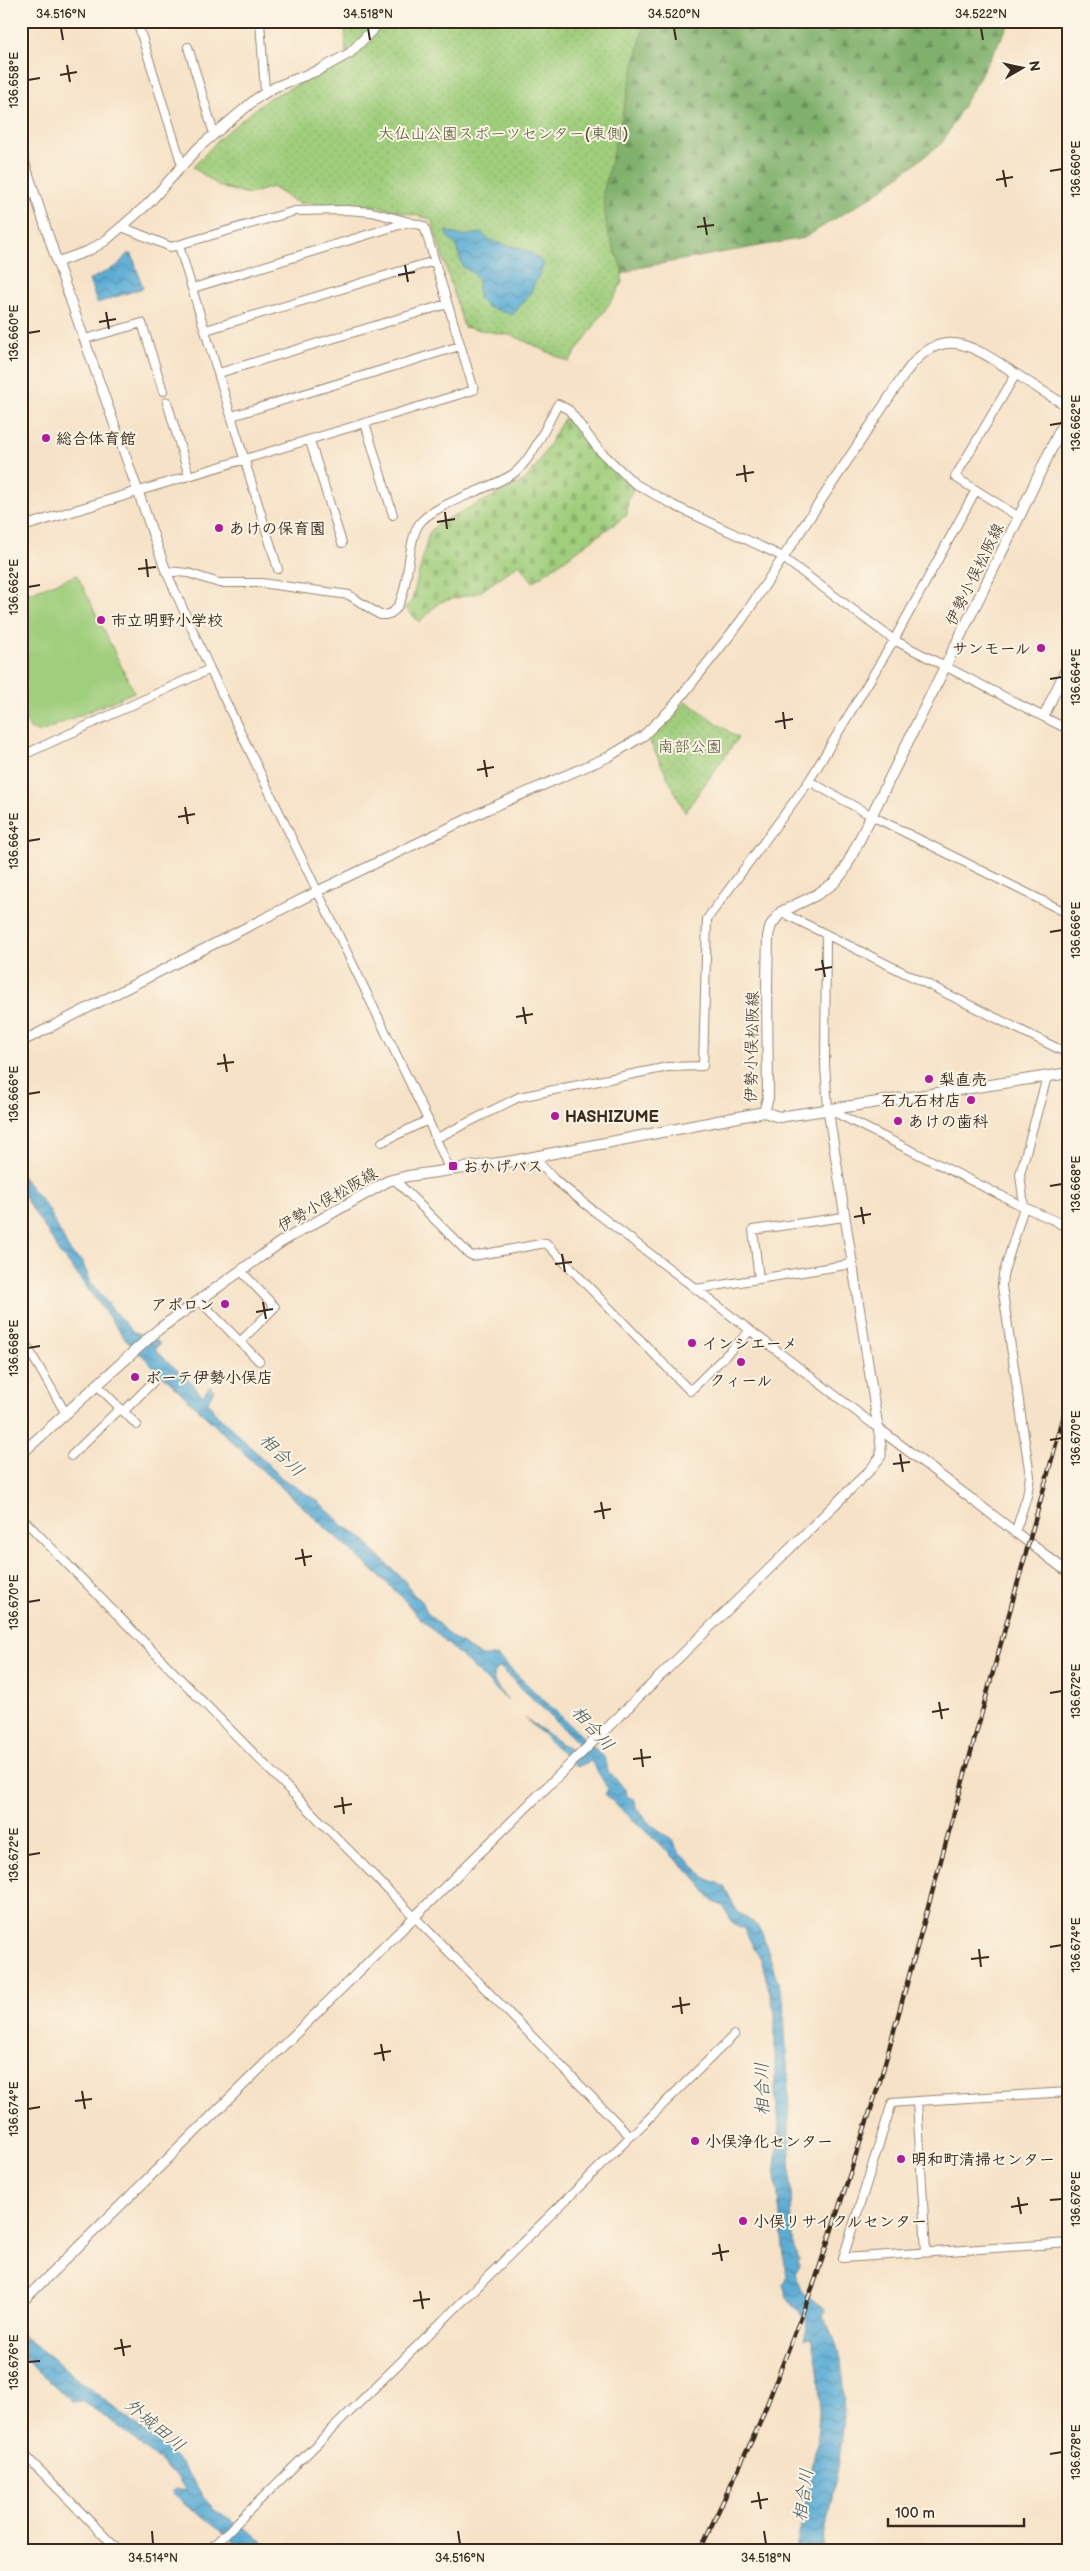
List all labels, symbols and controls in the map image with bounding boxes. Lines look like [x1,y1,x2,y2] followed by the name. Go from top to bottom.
[36,7,86,22] text: 34.516°N
[343,7,393,22] text: 34.518°N
[648,7,700,22] text: 34.520°N
[955,7,1007,22] text: 34.522°N
[998,42,1048,92] north arrow
[7,52,22,108] text: 136.658°E
[1025,60,1044,73] text: N
[378,125,628,144] park label: 大仏山公園スポーツセンター(東側)
[1069,140,1084,197] text: 136.660°E
[7,304,22,361] text: 136.660°E
[1069,395,1084,451] text: 136.662°E
[56,430,136,449] place label: 総合体育館
[40,432,52,444] marker: 総合体育館
[229,520,325,539] place label: あけの保育園
[942,520,1008,629] street label: 伊勢小俣松阪線
[213,522,225,534] marker: あけの保育園
[7,559,22,615] text: 136.662°E
[111,612,223,631] place label: 市立明野小学校
[95,614,107,626] marker: 市立明野小学校
[952,640,1031,659] place label: サンモール
[1035,642,1047,654] marker: サンモール
[1069,649,1084,705] text: 136.664°E
[658,738,722,757] park label: 南部公園
[7,813,22,869] text: 136.664°E
[1069,901,1084,958] text: 136.666°E
[742,991,763,1103] street label: 伊勢小俣松阪線
[7,1065,22,1122] text: 136.666°E
[939,1071,987,1090] place label: 梨直売
[923,1073,935,1085] marker: 梨直売
[881,1092,961,1111] place label: 石九石材店
[965,1094,977,1106] marker: 石九石材店
[565,1108,659,1127] place label: HASHIZUME
[549,1110,561,1122] marker: HASHIZUME
[908,1113,988,1132] place label: あけの歯科
[892,1115,904,1127] marker: あけの歯科
[1069,1156,1084,1212] text: 136.668°E
[463,1158,543,1177] place label: おかげバス
[447,1160,459,1172] marker: おかげバス
[274,1164,381,1237] street label: 伊勢小俣松阪線
[151,1296,215,1315] place label: アポロン
[219,1298,231,1310] marker: アポロン
[7,1320,22,1376] text: 136.668°E
[702,1335,798,1354] place label: インシエーメ
[686,1337,698,1349] marker: インシエーメ
[735,1356,747,1368] marker: クィール
[145,1369,273,1388] place label: ボーテ伊勢小俣店
[129,1371,141,1383] marker: ボーテ伊勢小俣店
[709,1372,773,1391] place label: クィール
[1069,1410,1084,1466] text: 136.670°E
[255,1429,308,1482] water label: 相合川
[7,1574,22,1630] text: 136.670°E
[1069,1663,1084,1719] text: 136.672°E
[567,1701,618,1755] water label: 相合川
[7,1827,22,1883] text: 136.672°E
[1069,1917,1084,1973] text: 136.674°E
[752,2062,773,2116] water label: 相合川
[7,2081,22,2137] text: 136.674°E
[705,2133,833,2152] place label: 小俣浄化センター
[689,2135,701,2147] marker: 小俣浄化センター
[911,2151,1055,2170] place label: 明和町清掃センター
[895,2153,907,2165] marker: 明和町清掃センター
[1069,2171,1084,2227] text: 136.676°E
[753,2213,927,2232] place label: 小俣リサイクルセンター
[737,2215,749,2227] marker: 小俣リサイクルセンター
[7,2334,22,2390] text: 136.676°E
[120,2394,189,2457] water label: 外城田川
[1069,2424,1084,2480] text: 136.678°E
[789,2467,818,2523] water label: 相合川
[888,2496,1024,2528] scale bar
[895,2504,935,2523] text: 100 m
[128,2551,178,2566] text: 34.514°N
[435,2551,485,2566] text: 34.516°N
[741,2551,791,2566] text: 34.518°N

